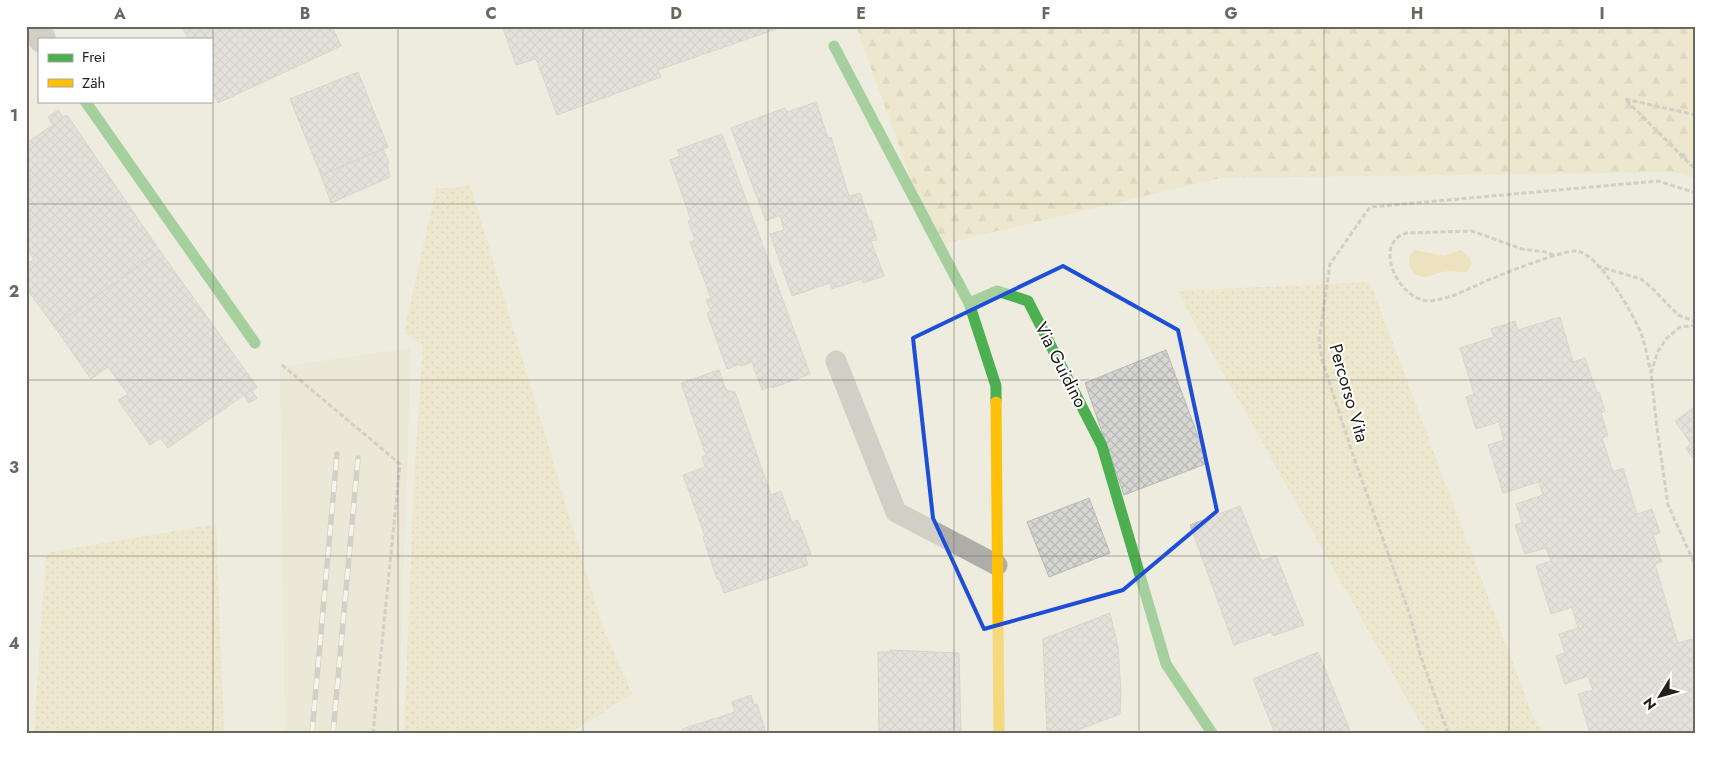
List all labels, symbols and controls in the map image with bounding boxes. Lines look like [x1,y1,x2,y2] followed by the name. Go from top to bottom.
[113,2,126,25] text: A
[300,2,310,25] text: B
[485,2,497,25] text: C
[670,2,682,25] text: D
[856,2,866,25] text: E
[1042,2,1050,25] text: F
[1224,2,1238,25] text: G
[1411,2,1423,25] text: H
[1599,2,1605,25] text: I
[38,38,212,102] legend
[82,46,106,68] text: Frei
[82,72,105,94] text: Zäh
[10,104,18,127] text: 1
[9,280,19,303] text: 2
[1028,318,1094,412] street label: Via Guidino
[1323,341,1375,445] street label: Percorso Vita
[9,456,19,479] text: 3
[8,632,20,655] text: 4
[1634,672,1684,722] north arrow
[1638,693,1661,714] text: N

